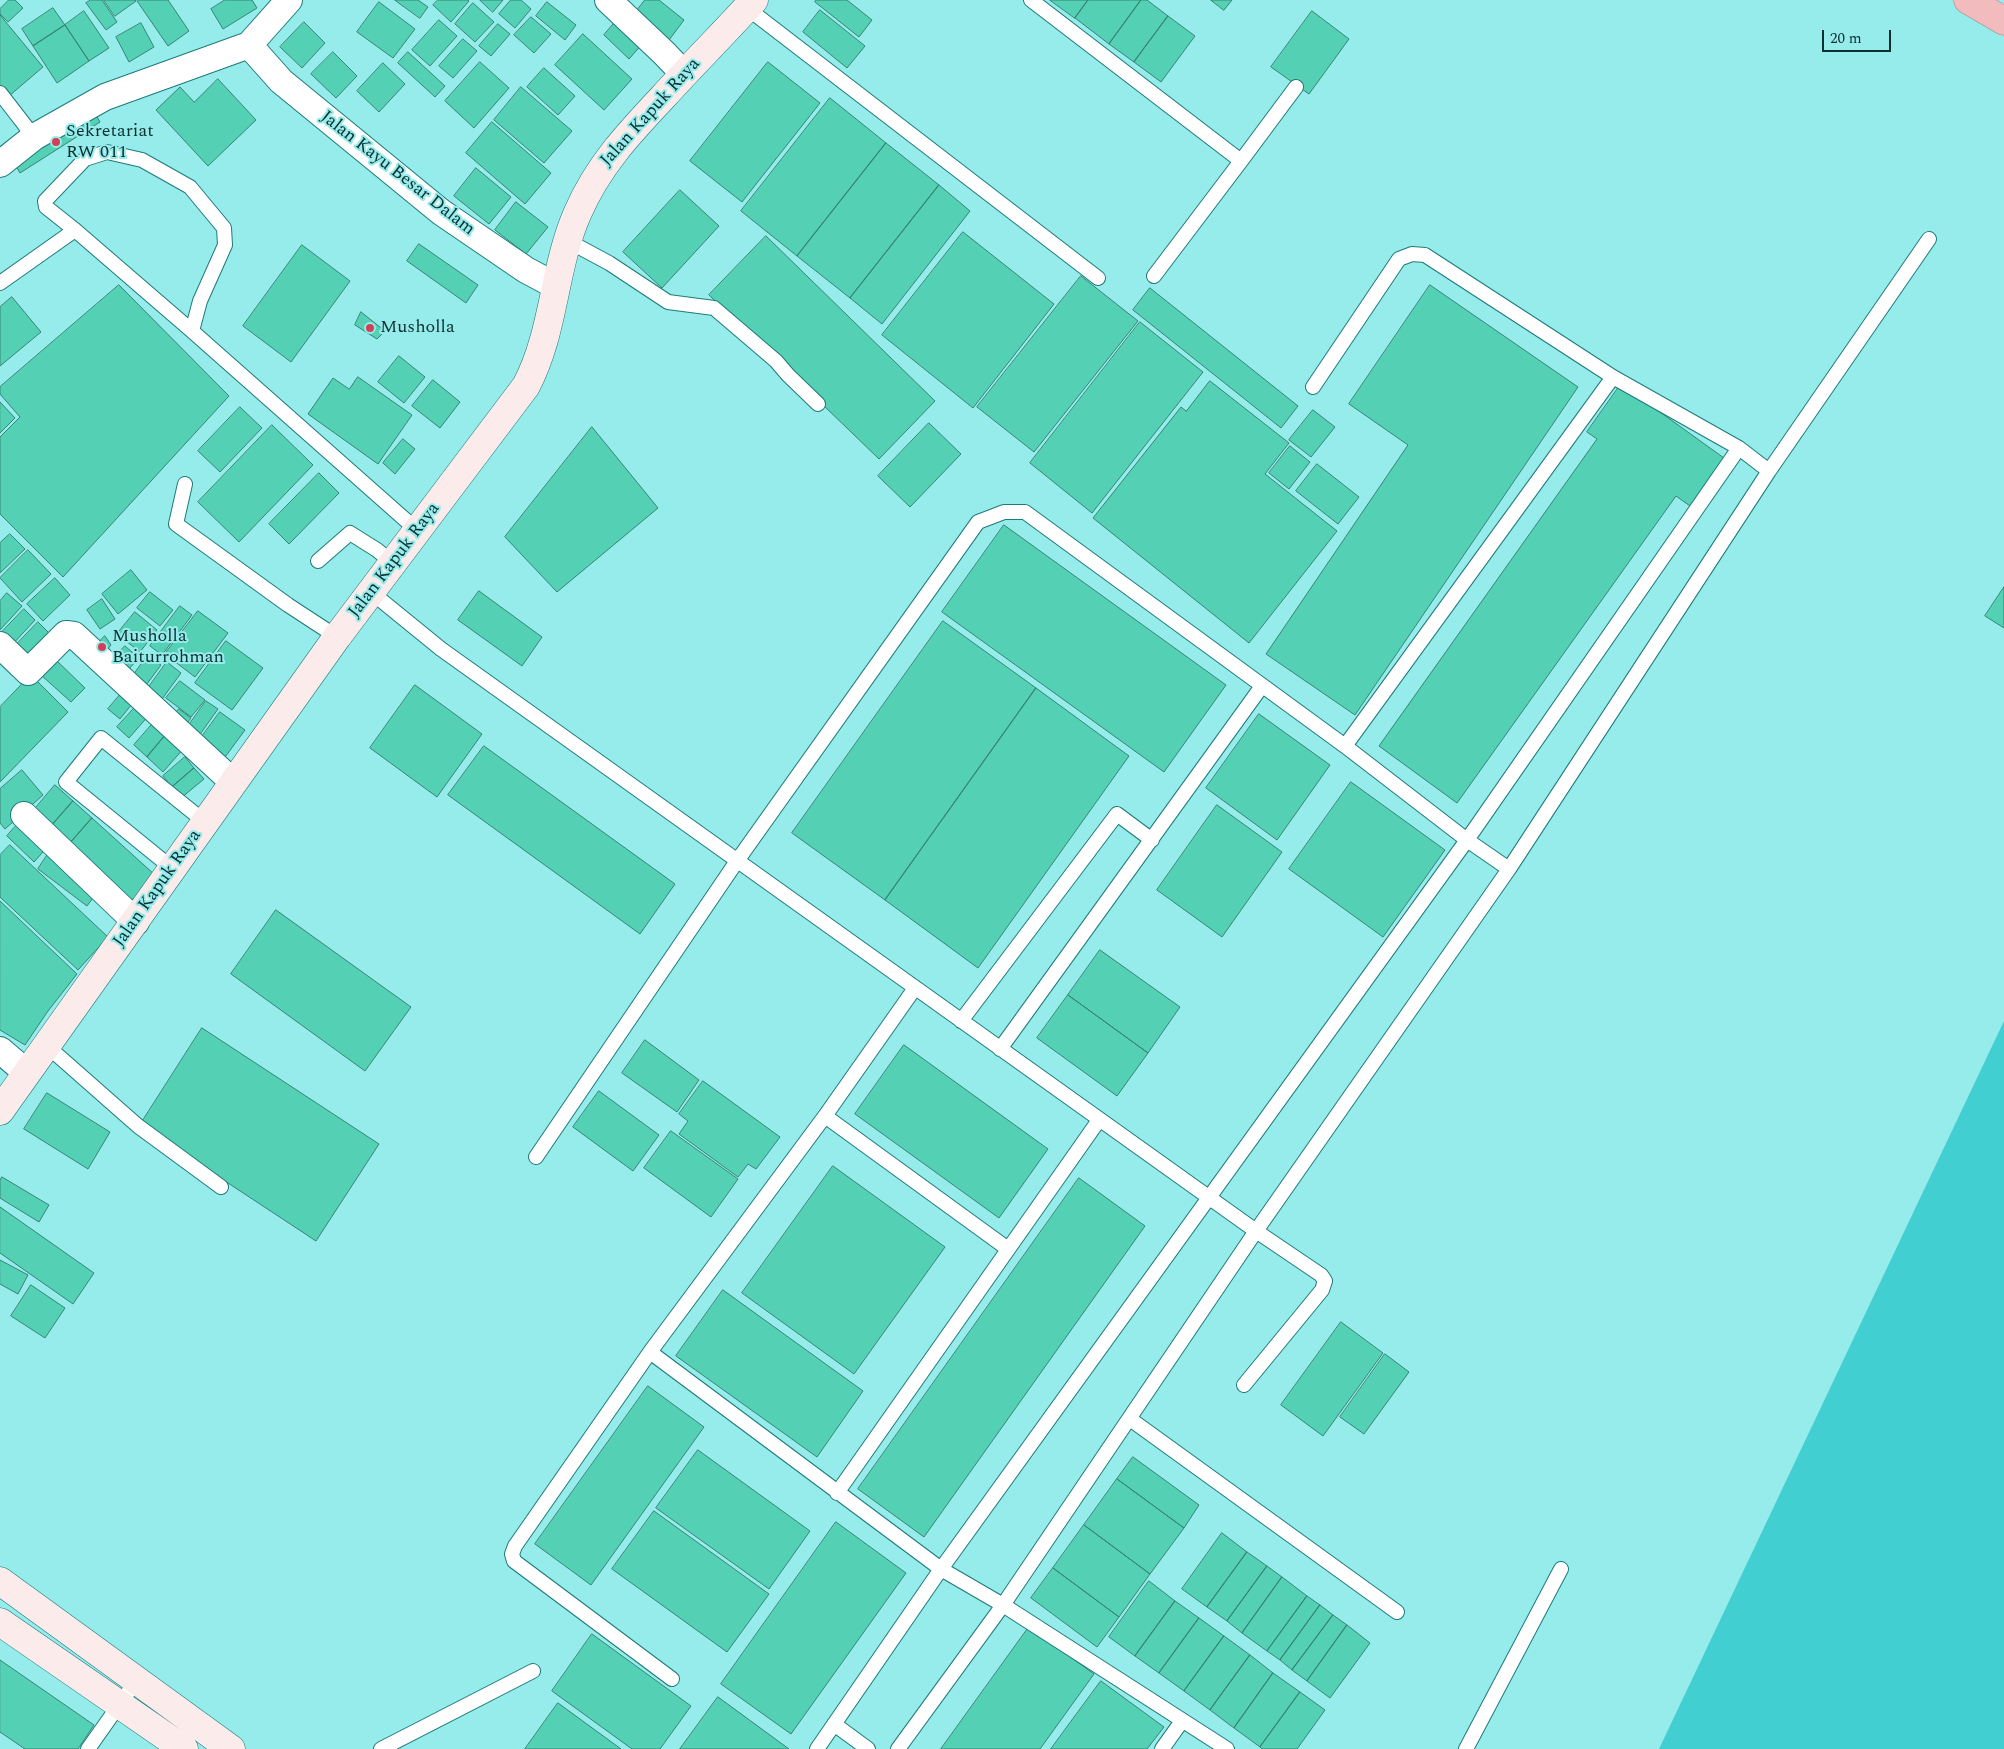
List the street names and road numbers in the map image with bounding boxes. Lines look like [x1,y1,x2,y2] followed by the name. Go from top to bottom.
[597,54,705,172] street label: Jalan Kapuk Raya
[315,107,479,241] street label: Jalan Kayu Besar Dalam
[345,499,445,623] street label: Jalan Kapuk Raya
[109,826,207,952] street label: Jalan Kapuk Raya

